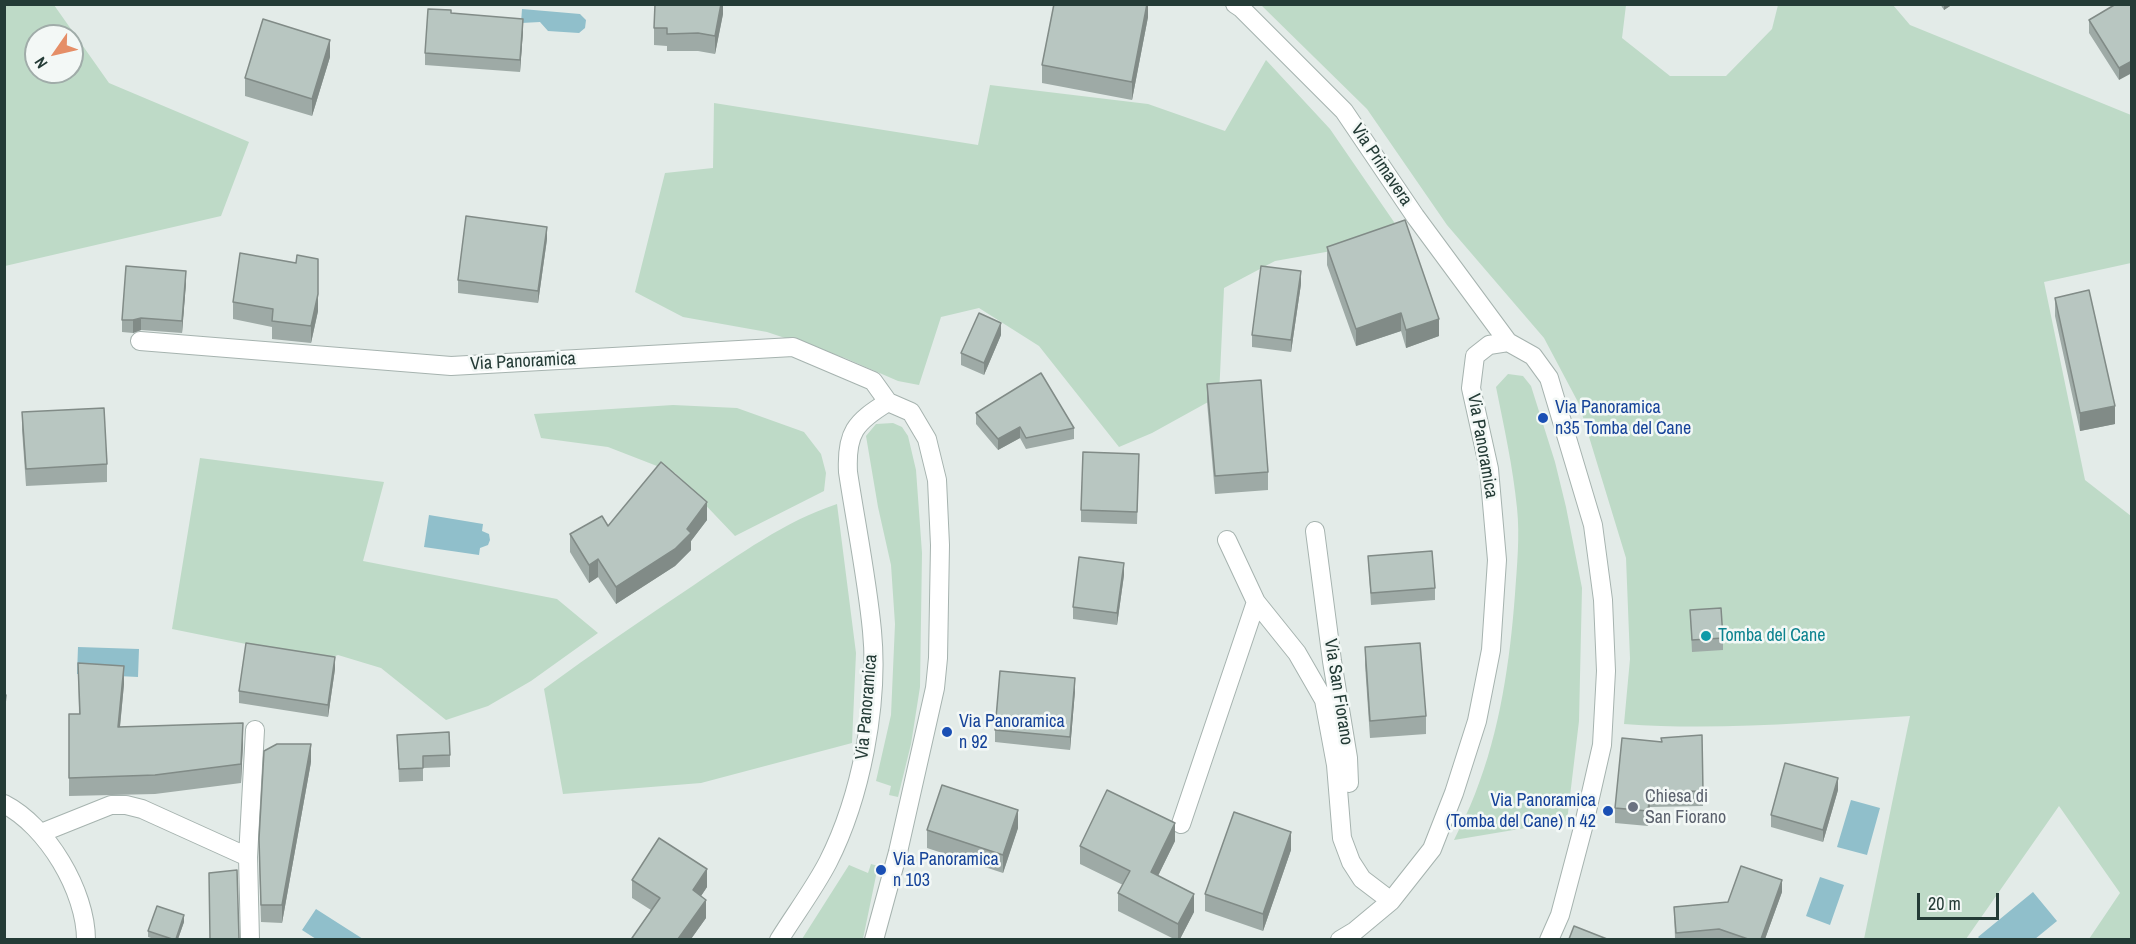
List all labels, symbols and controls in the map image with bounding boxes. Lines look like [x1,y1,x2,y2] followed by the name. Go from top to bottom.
[24,24,84,84] north arrow
[29,53,53,73] text: N
[1346,120,1416,210] street label: Via Primavera
[470,348,576,376] street label: Via Panoramica
[1462,392,1502,500] street label: Via Panoramica
[1555,397,1691,440] place label: Via Panoramica n35 Tomba del Cane
[1536,411,1550,425] marker: Via Panoramica n35 Tomba del Cane
[1718,625,1825,647] place label: Tomba del Cane
[1699,629,1713,643] marker: Tomba del Cane
[1319,637,1357,747] street label: Via San Fiorano
[852,653,882,761] street label: Via Panoramica
[959,711,1065,754] place label: Via Panoramica n 92
[940,725,954,739] marker: Via Panoramica n 92
[1645,786,1726,828] place label: Chiesa di San Fiorano
[1446,790,1596,832] place label: Via Panoramica (Tomba del Cane) n 42
[1626,800,1640,814] marker: Chiesa di San Fiorano
[1601,804,1615,818] marker: Via Panoramica (Tomba del Cane) n 42
[893,849,999,892] place label: Via Panoramica n 103
[874,863,888,877] marker: Via Panoramica n 103
[1920,881,2002,919] scale bar
[1928,891,1961,916] text: 20 m

